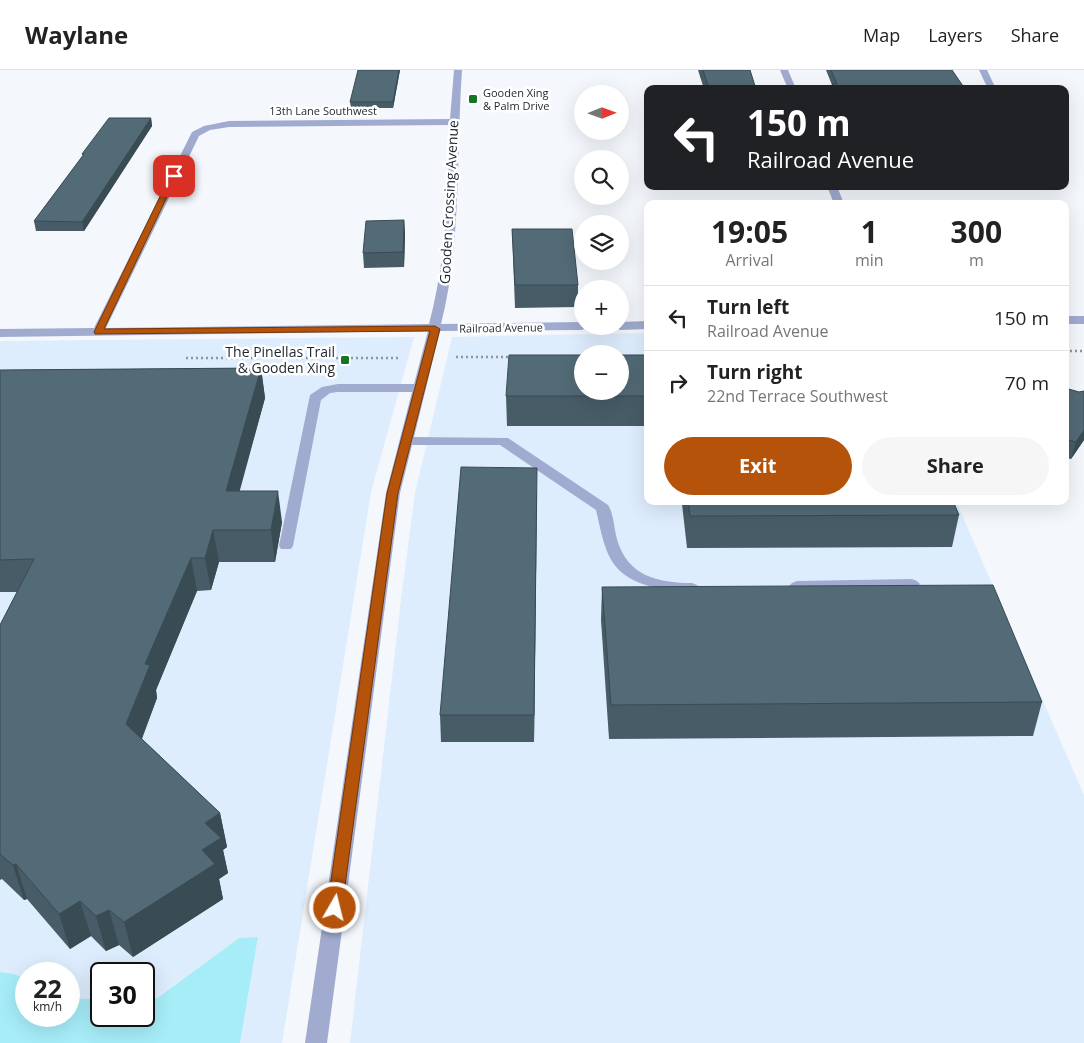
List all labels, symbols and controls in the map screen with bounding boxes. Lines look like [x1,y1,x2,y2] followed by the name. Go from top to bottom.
[25,18,128,51] text: Waylane
[863,23,900,47] text: Map
[928,23,983,47] text: Layers
[1011,23,1059,47] text: Share
[483,85,549,113] place label: Gooden Xing & Palm Drive
[574,85,629,140] north arrow
[574,85,629,400] map controls
[467,93,479,105] marker: Gooden Xing & Palm Drive
[747,99,851,146] text: 150 m
[269,103,377,118] street label: 13th Lane Southwest
[664,105,729,170] icon: left
[435,119,462,284] street label: Gooden Crossing Avenue
[747,144,914,174] text: Railroad Avenue
[574,150,629,205] button: search
[153,155,195,197] pin
[160,162,188,190] icon: arrive
[711,211,788,252] text: 19:05
[861,211,878,252] text: 1
[951,211,1002,252] text: 300
[574,215,629,270] button: layers
[725,249,774,271] text: Arrival
[855,249,884,271] text: min
[969,249,984,271] text: m
[574,280,629,335] button: +
[707,294,789,320] text: Turn left
[664,304,692,332] icon: left
[994,305,1049,331] text: 150 m
[459,319,543,336] street label: Railroad Avenue
[707,320,829,342] text: Railroad Avenue
[225,342,335,377] place label: The Pinellas Trail & Gooden Xing
[574,345,629,400] button: −
[339,354,351,366] marker: The Pinellas Trail & Gooden Xing
[707,359,802,385] text: Turn right
[664,369,692,397] icon: right
[1005,370,1049,396] text: 70 m
[707,385,888,407] text: 22nd Terrace Southwest
[664,437,852,495] button: Exit
[862,437,1049,495] button: Share
[308,881,360,933] position arrow
[90,962,155,1027] speed limit sign: 30
[33,971,62,1005] text: 22
[33,998,62,1015] text: km/h

